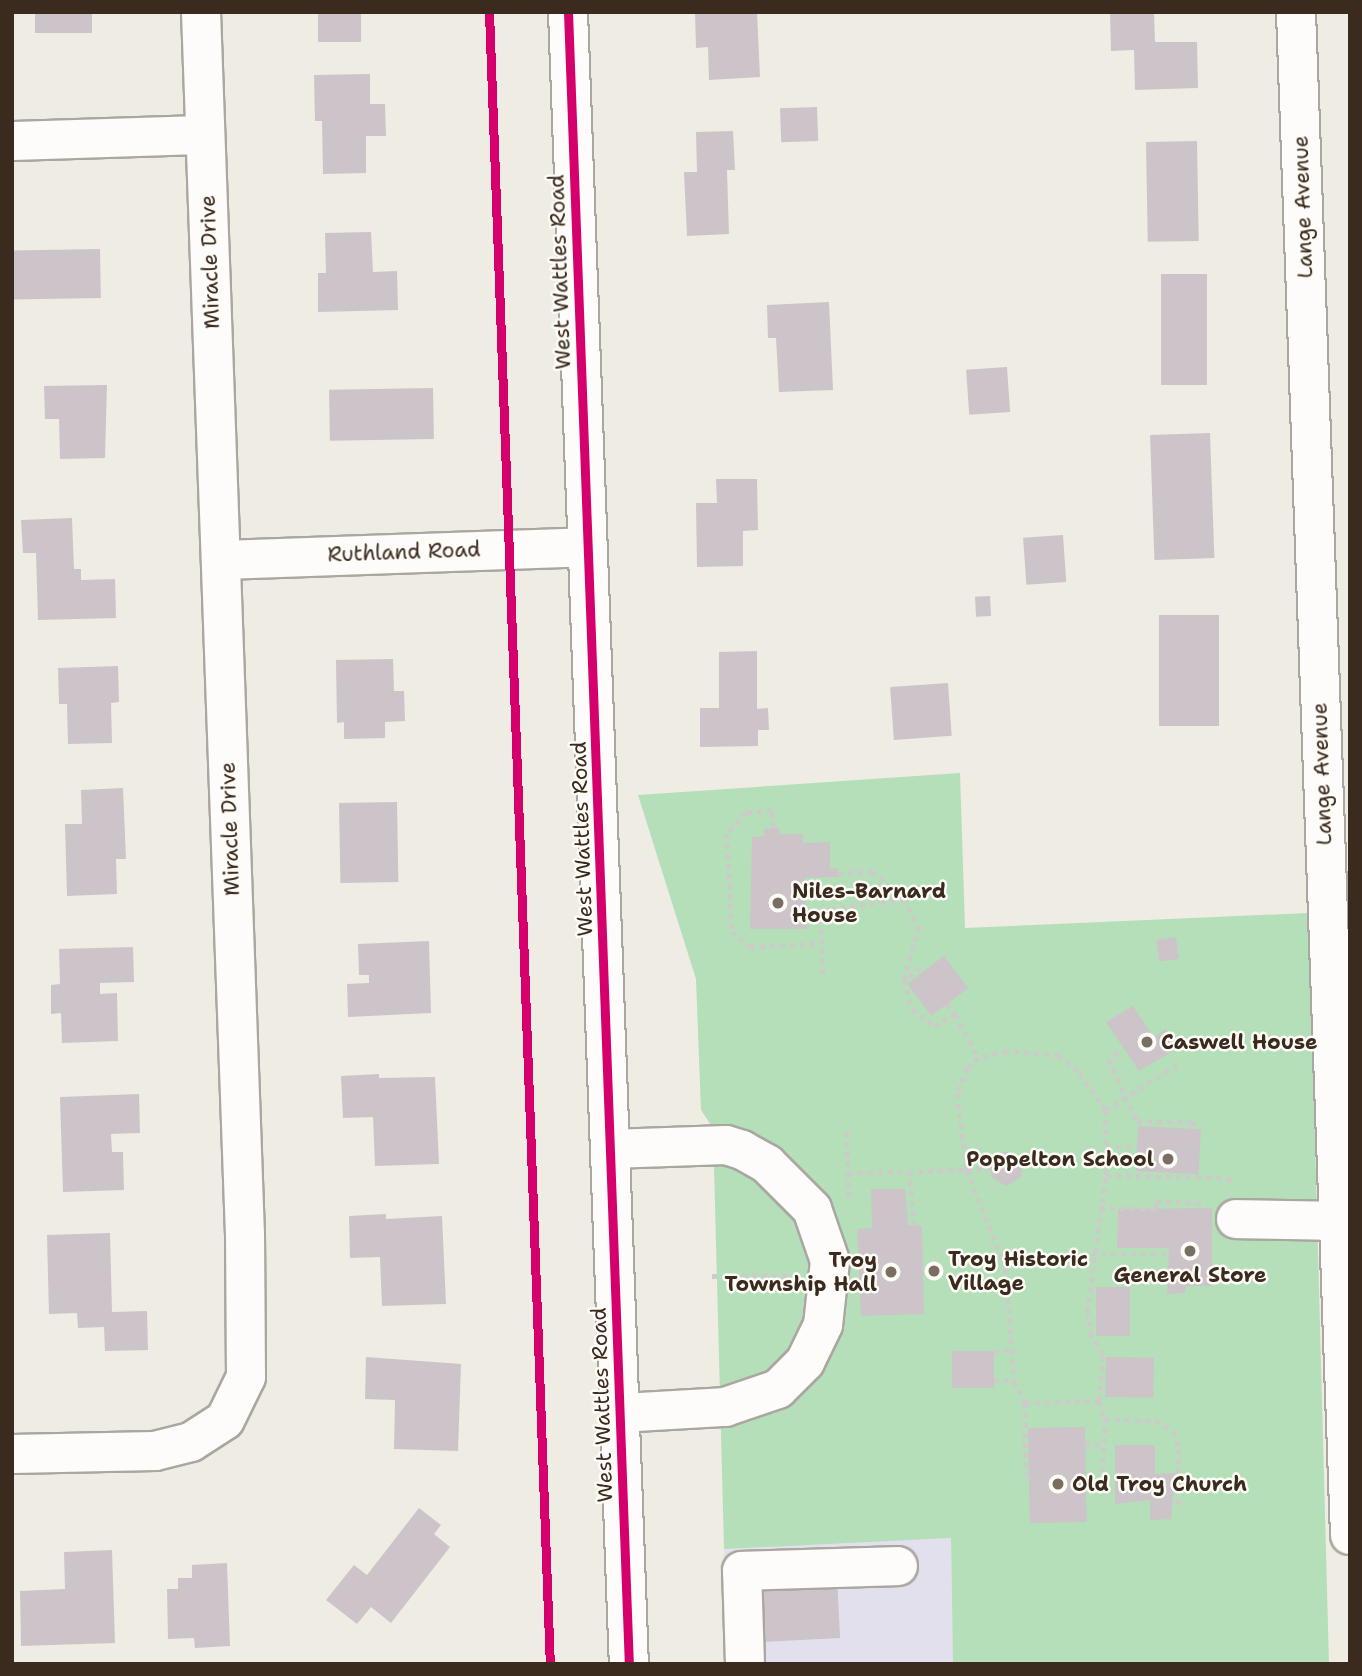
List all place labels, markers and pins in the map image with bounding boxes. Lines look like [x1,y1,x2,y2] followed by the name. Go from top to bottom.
[792,878,946,928] place label: Niles-Barnard House
[770,895,786,911] marker: Niles-Barnard House
[1161,1029,1318,1055] place label: Caswell House
[1139,1034,1155,1050] marker: Caswell House
[966,1146,1154,1172] place label: Poppelton School
[1160,1151,1176,1167] marker: Poppelton School
[1182,1243,1198,1259] marker: General Store
[948,1246,1088,1296] place label: Troy Historic Village
[725,1247,877,1297] place label: Troy Township Hall
[1113,1262,1267,1288] place label: General Store
[926,1263,942,1279] marker: Troy Historic Village
[883,1264,899,1280] marker: Troy Township Hall
[1072,1471,1247,1497] place label: Old Troy Church
[1050,1476,1066,1492] marker: Old Troy Church

